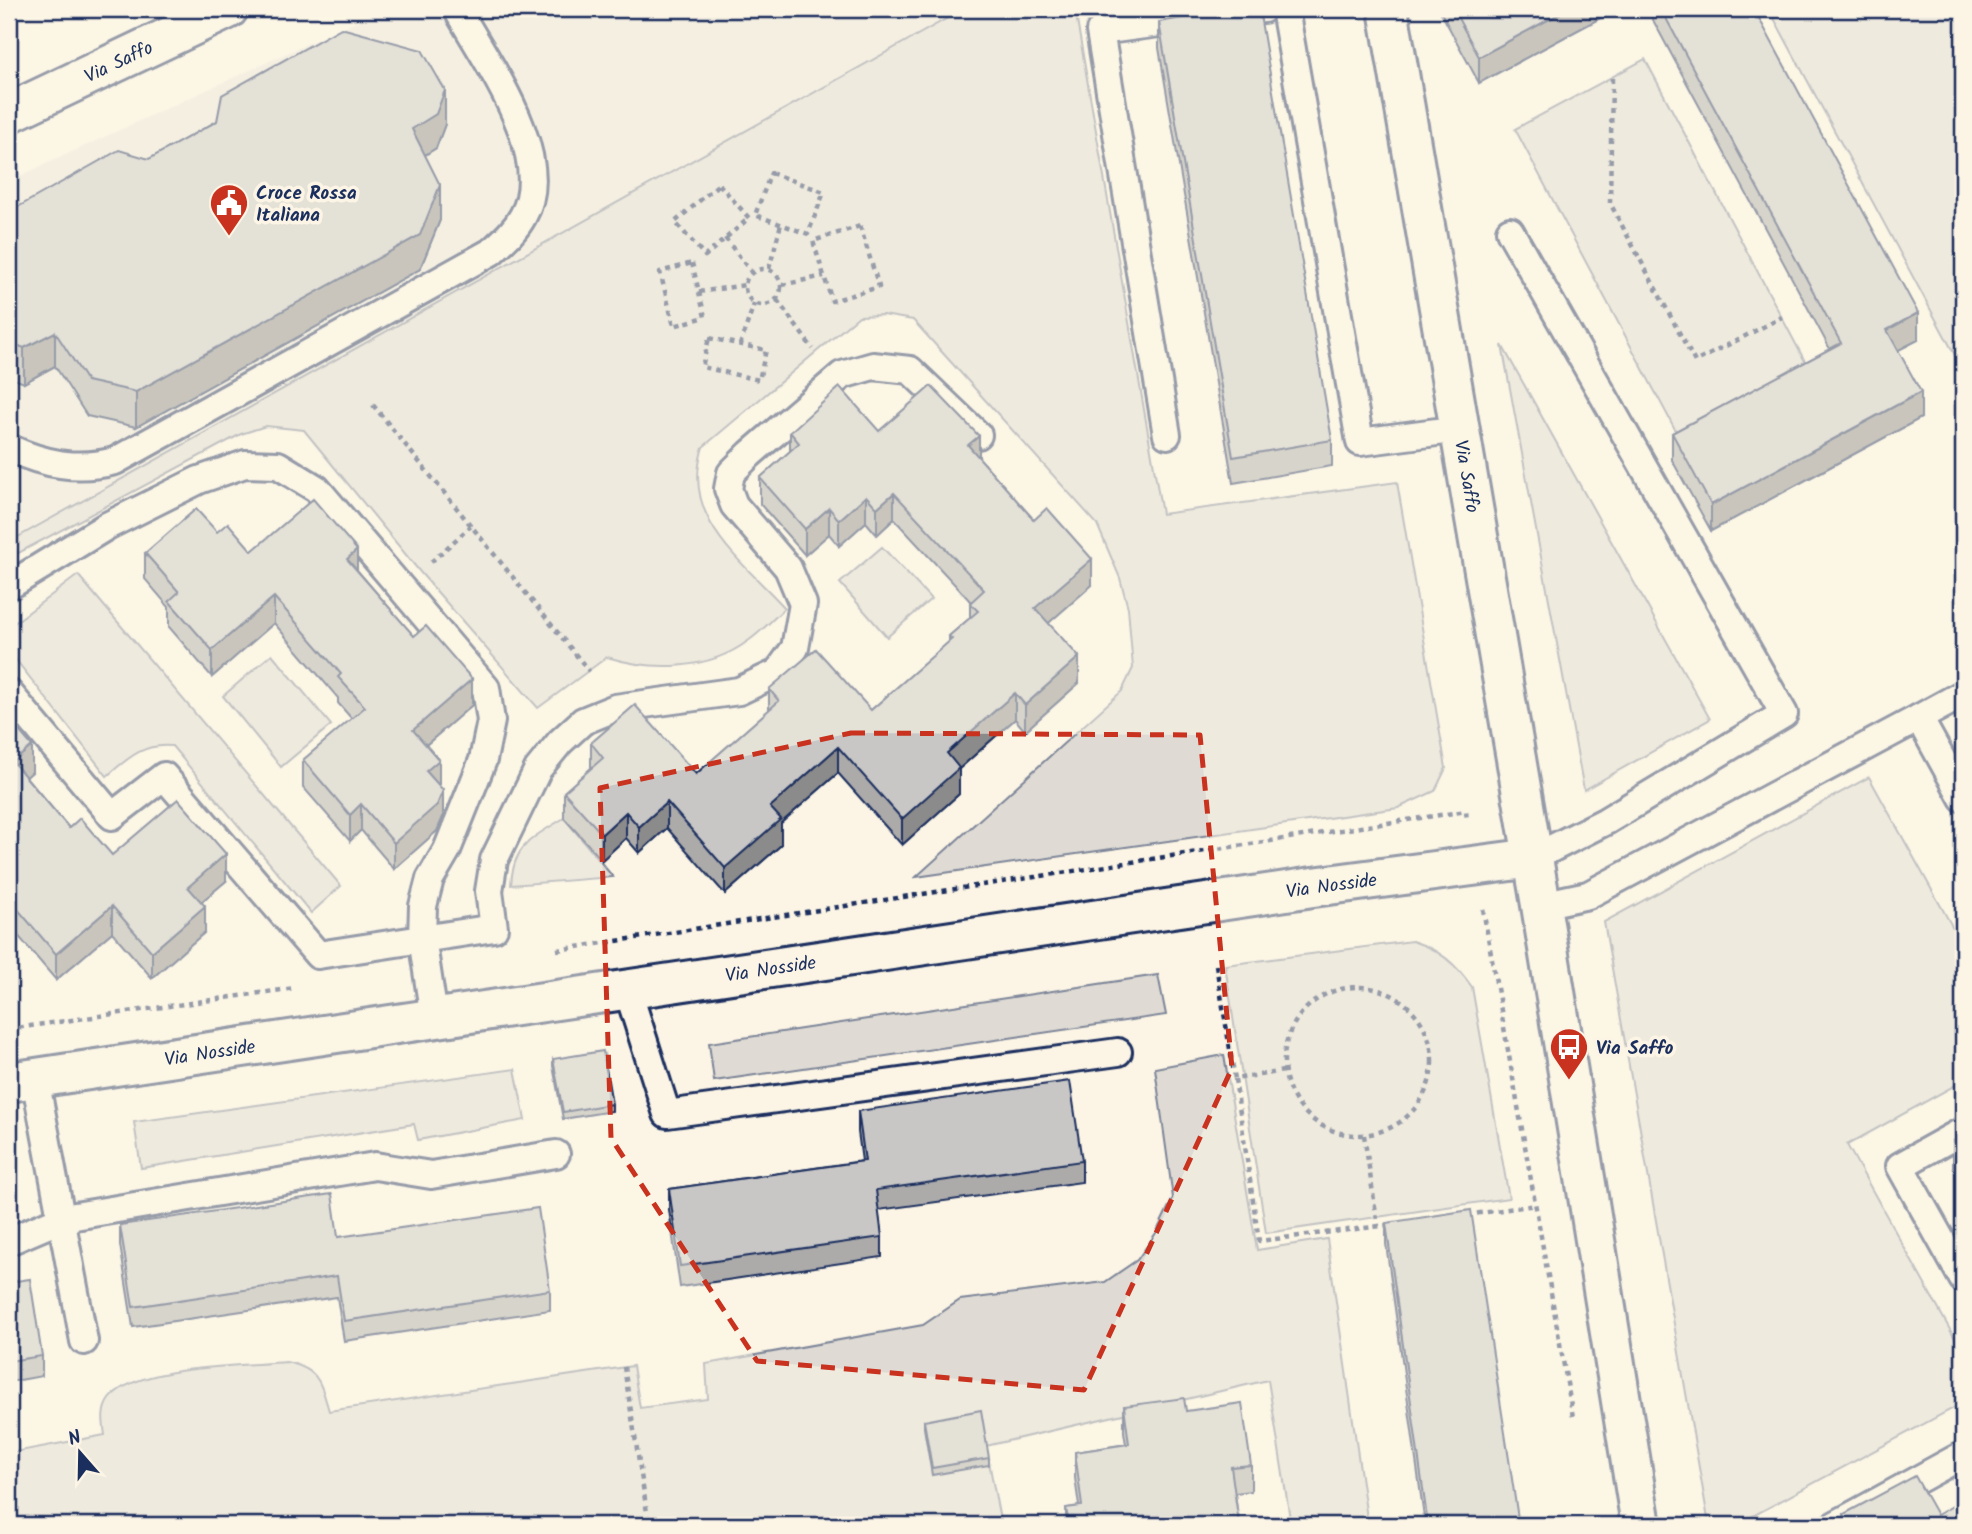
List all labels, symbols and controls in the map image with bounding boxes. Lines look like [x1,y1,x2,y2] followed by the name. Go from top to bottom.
[80,34,159,92] street label: Via Saffo
[256,179,357,231] place label: Croce Rossa Italiana
[208,182,250,237] public building icon: Croce Rossa Italiana
[1445,438,1487,515] street label: Via Saffo
[1284,866,1379,908] street label: Via Nosside
[723,948,819,992] street label: Via Nosside
[1548,1026,1590,1081] bus stop icon: Via Saffo
[163,1032,258,1076] street label: Via Nosside
[1596,1034,1674,1064] place label: Via Saffo
[46,1418,116,1488] north arrow
[64,1423,86,1455] text: N

